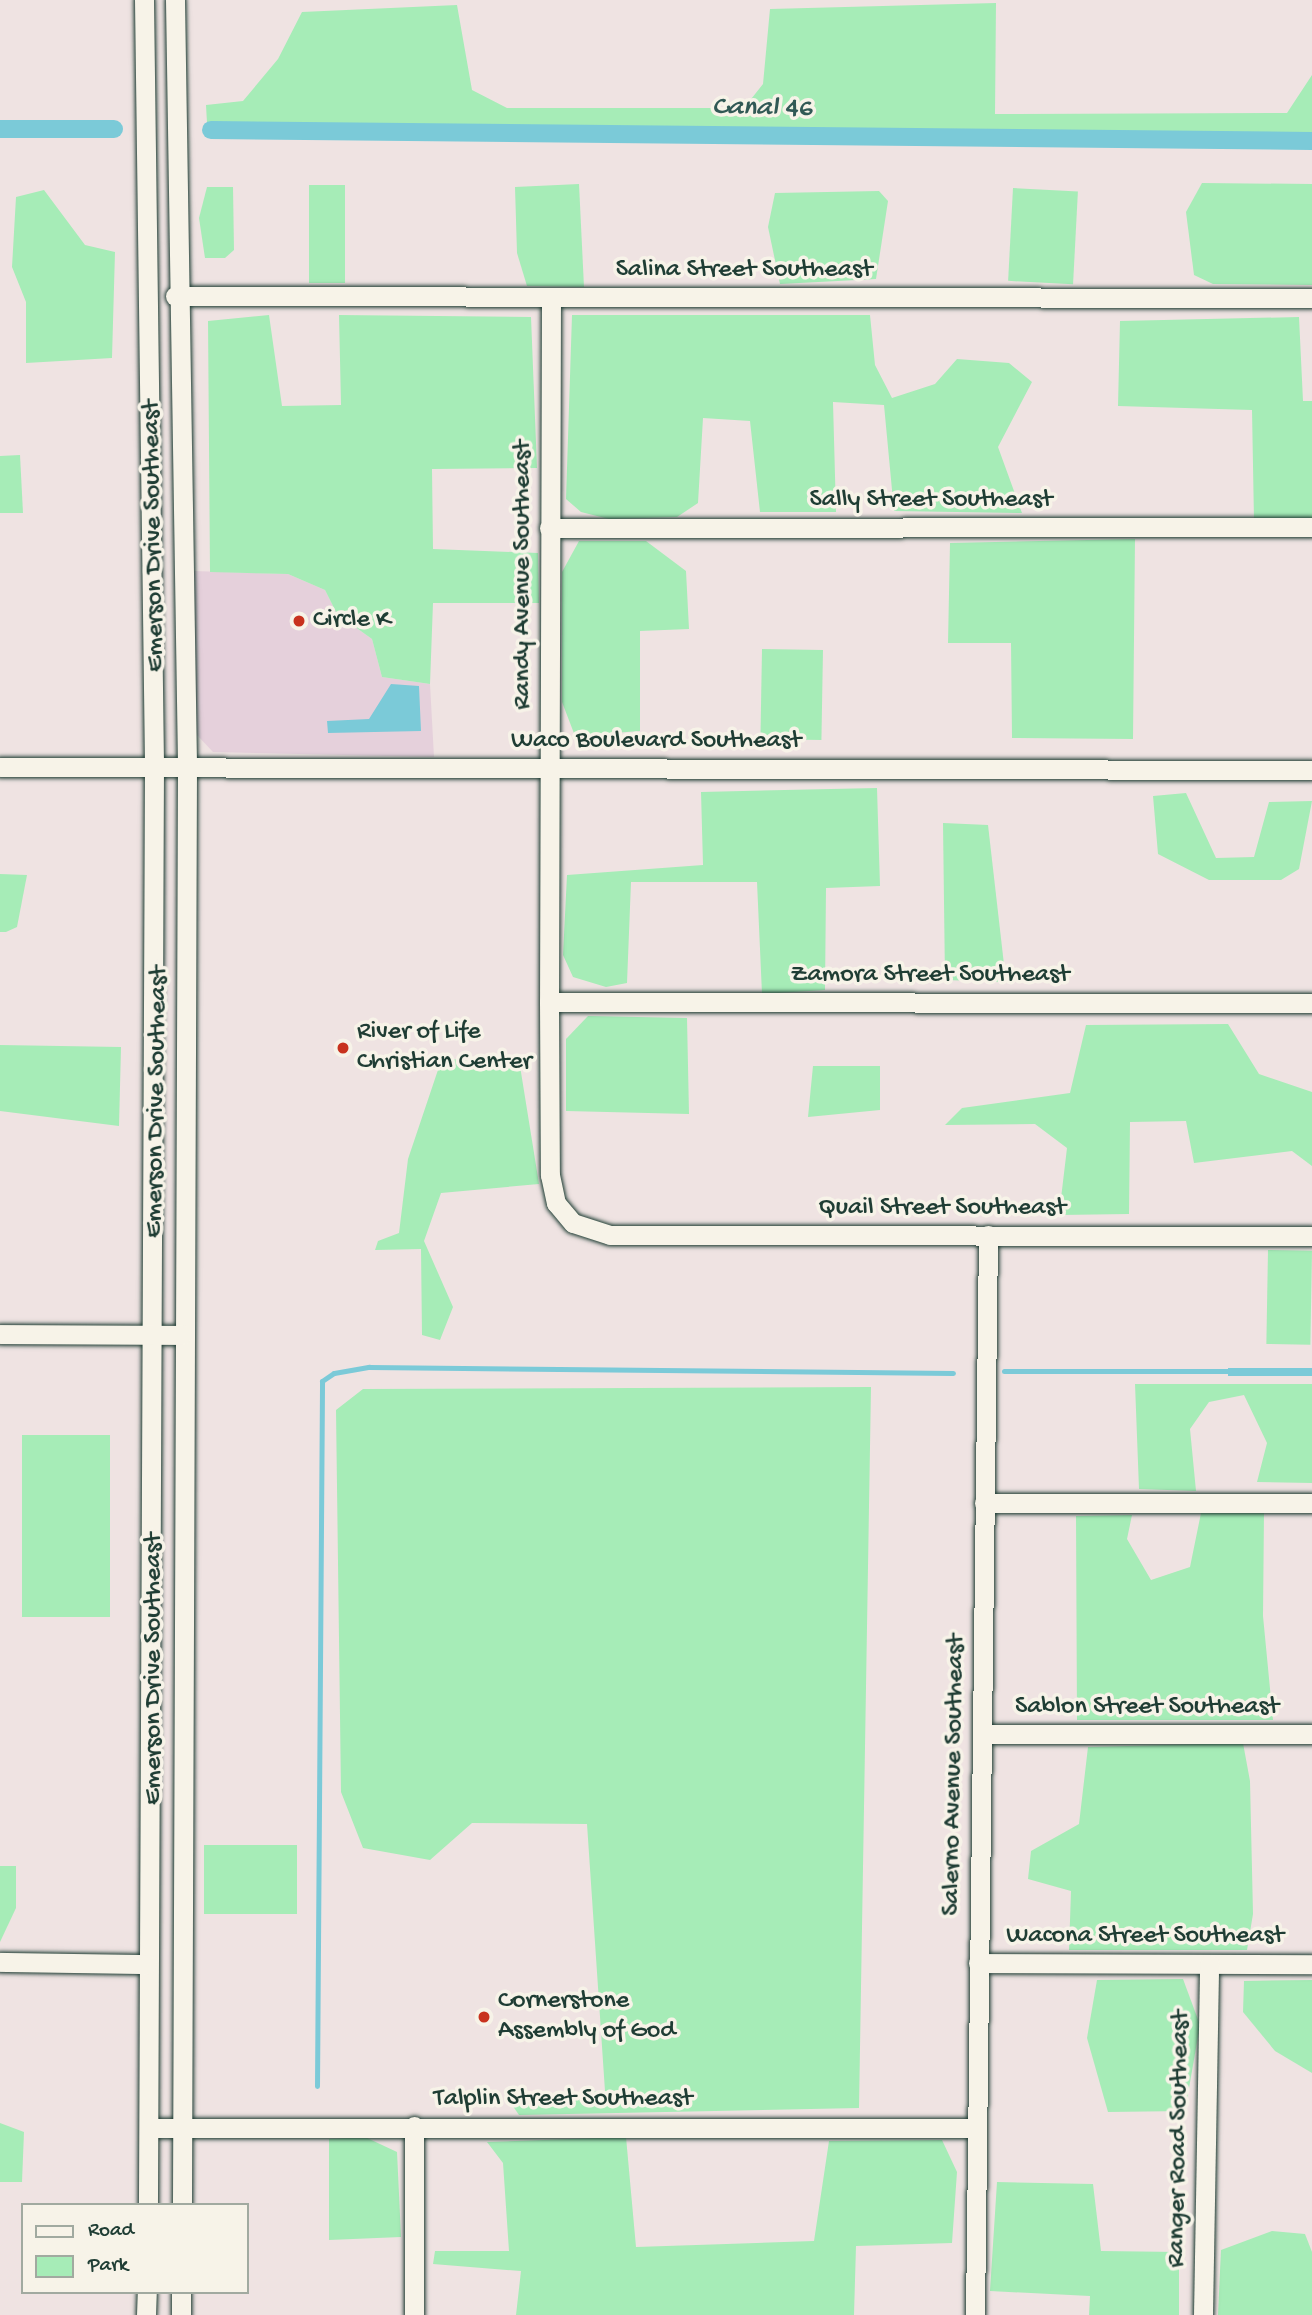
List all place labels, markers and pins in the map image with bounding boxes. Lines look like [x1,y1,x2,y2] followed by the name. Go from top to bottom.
[313,605,390,637] place label: Circle K
[291,613,307,629] marker: Circle K
[357,1017,532,1078] place label: River of Life Christian Center
[335,1040,351,1056] marker: River of Life Christian Center
[498,1986,676,2048] place label: Cornerstone Assembly of God
[476,2009,492,2025] marker: Cornerstone Assembly of God

